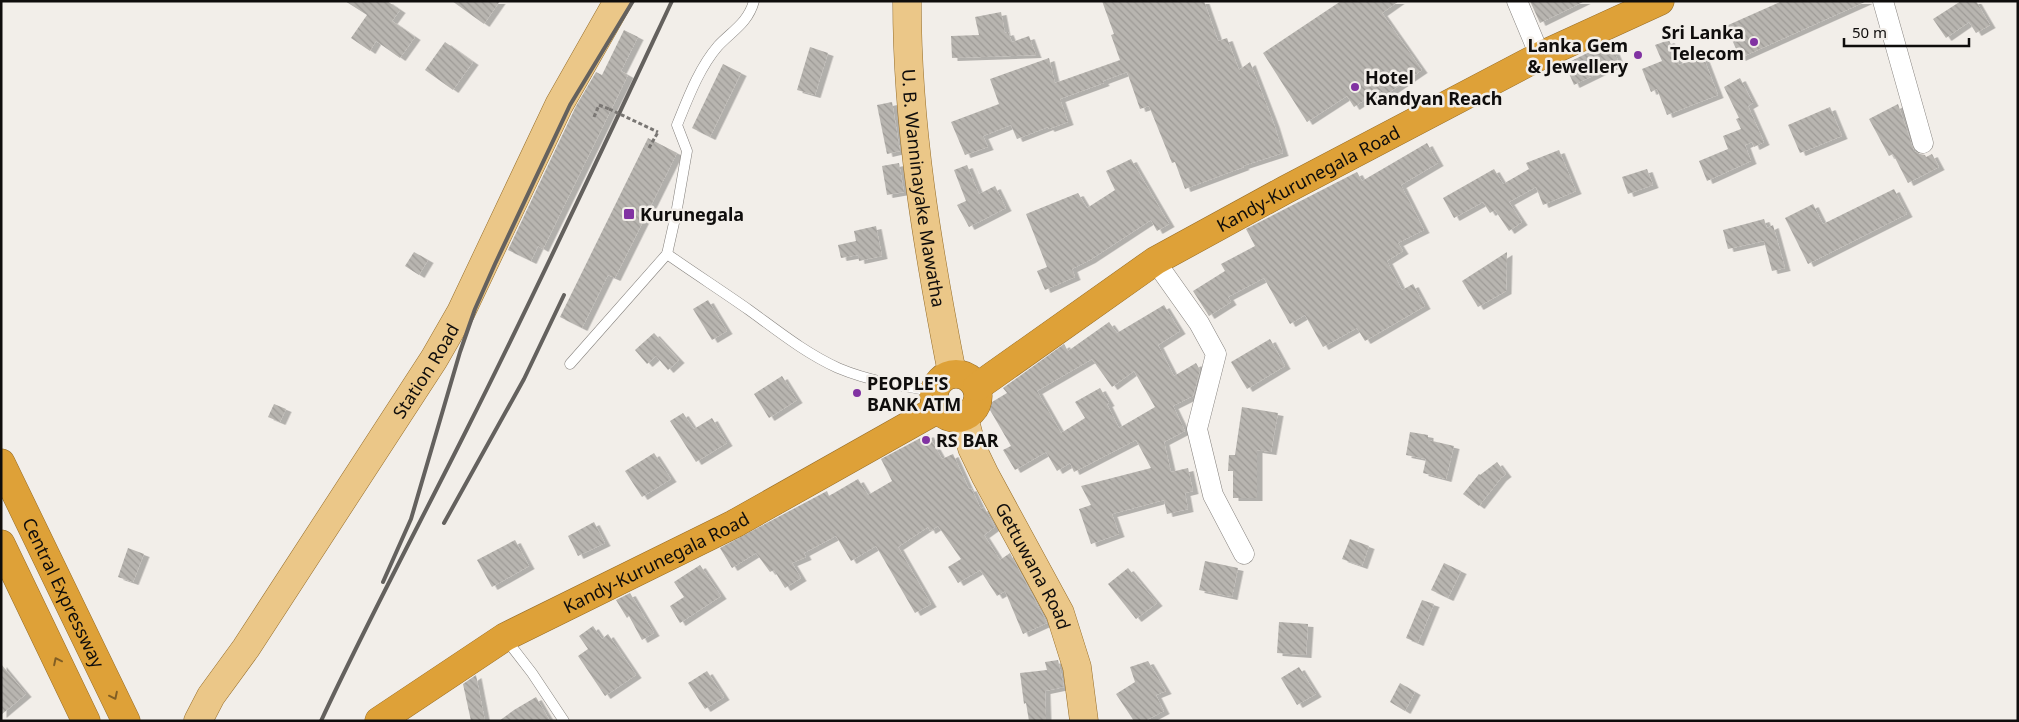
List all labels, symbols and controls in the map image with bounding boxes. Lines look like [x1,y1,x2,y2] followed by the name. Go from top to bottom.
[1844,15,1969,47] scale bar
[1661,20,1744,65] place label: Sri Lanka Telecom
[1852,22,1887,42] text: 50 m
[1528,33,1629,78] place label: Lanka Gem & Jewellery
[1748,36,1760,48] marker: Sri Lanka Telecom
[1632,49,1644,61] marker: Lanka Gem & Jewellery
[1365,65,1503,110] place label: Hotel Kandyan Reach
[897,68,951,309] street label: U. B. Wanninayake Mawatha
[1349,81,1361,93] marker: Hotel Kandyan Reach
[1212,120,1404,237] street label: Kandy-Kurunegala Road
[640,202,744,226] place label: Kurunegala
[622,207,636,221] marker: Kurunegala
[387,319,464,423] street label: Station Road
[867,371,961,416] place label: PEOPLE'S BANK ATM
[851,387,863,399] marker: PEOPLE'S BANK ATM
[936,428,999,452] place label: RS BAR
[920,434,932,446] marker: RS BAR
[990,498,1076,632] street label: Gettuwana Road
[559,506,753,618] street label: Kandy-Kurunegala Road
[17,513,111,672] street label: Central Expressway
[53,658,63,667] one-way arrow
[108,691,118,700] one-way arrow

